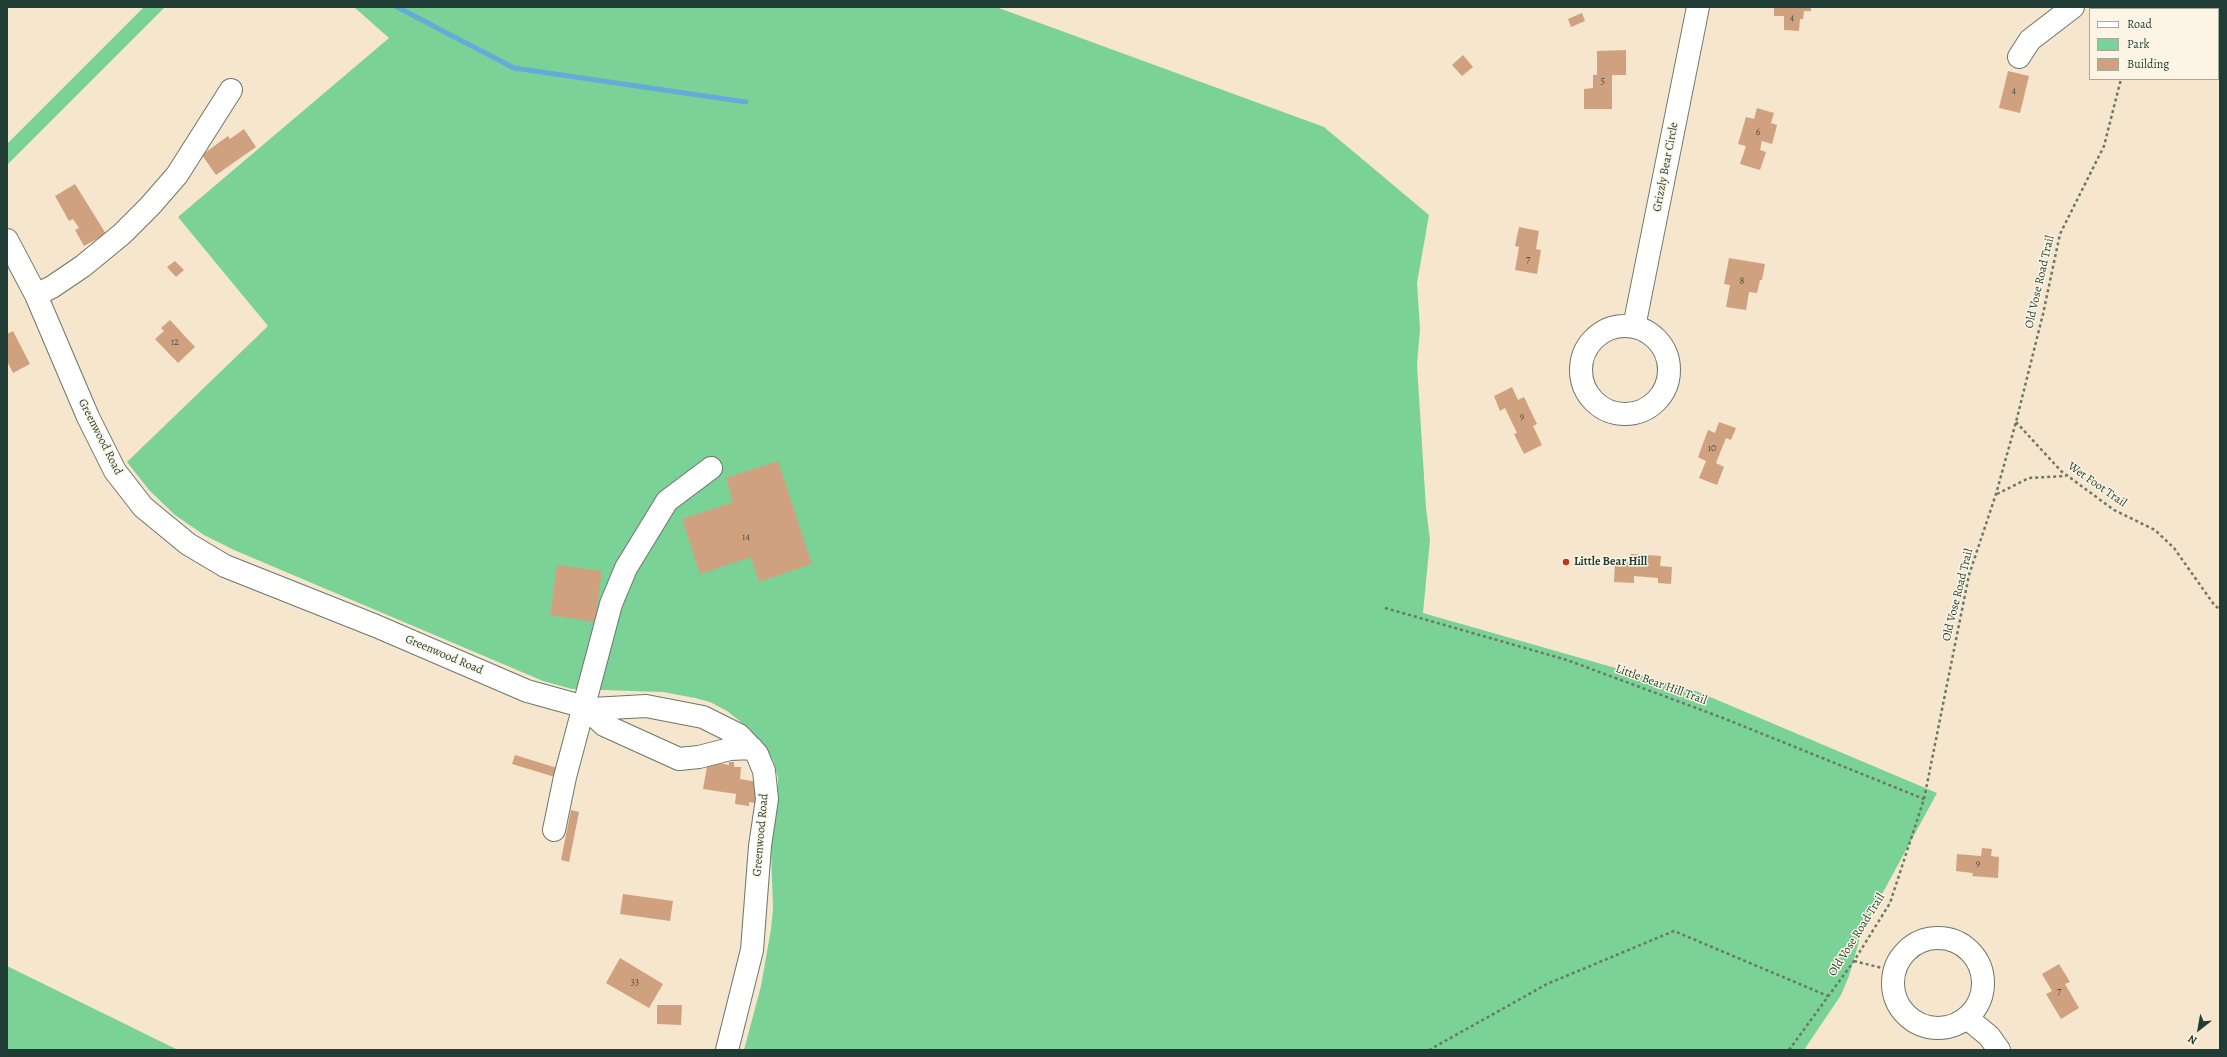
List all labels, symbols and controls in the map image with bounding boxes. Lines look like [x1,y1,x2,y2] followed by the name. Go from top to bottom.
[2089,8,2219,80] legend
[1790,13,1794,25] house number: 4
[2127,16,2152,32] text: Road
[2127,36,2150,52] text: Park
[2127,56,2169,72] text: Building
[1601,76,1605,88] house number: 5
[2012,86,2016,98] house number: 4
[1650,121,1682,213] street label: Grizzly Bear Circle
[1756,127,1760,139] house number: 6
[2022,234,2058,330] street label: Old Vose Road Trail
[1526,254,1530,266] house number: 7
[1740,276,1744,288] house number: 8
[171,337,179,349] house number: 12
[75,397,125,477] street label: Greenwood Road
[1520,411,1524,423] house number: 9
[1708,443,1716,455] house number: 10
[2065,459,2129,511] street label: Wet Foot Trail
[742,532,750,544] house number: 14
[1940,547,1976,643] street label: Old Vose Road Trail
[1574,555,1647,569] place label: Little Bear Hill
[1561,557,1571,567] marker: Little Bear Hill
[403,632,485,678] street label: Greenwood Road
[1613,662,1709,708] street label: Little Bear Hill Trail
[750,793,772,877] street label: Greenwood Road
[1976,858,1980,870] house number: 9
[1826,891,1888,979] street label: Old Vose Road Trail
[631,977,639,989] house number: 33
[2057,986,2061,998] house number: 7
[2179,1009,2219,1049] north arrow
[2185,1031,2200,1048] text: N

